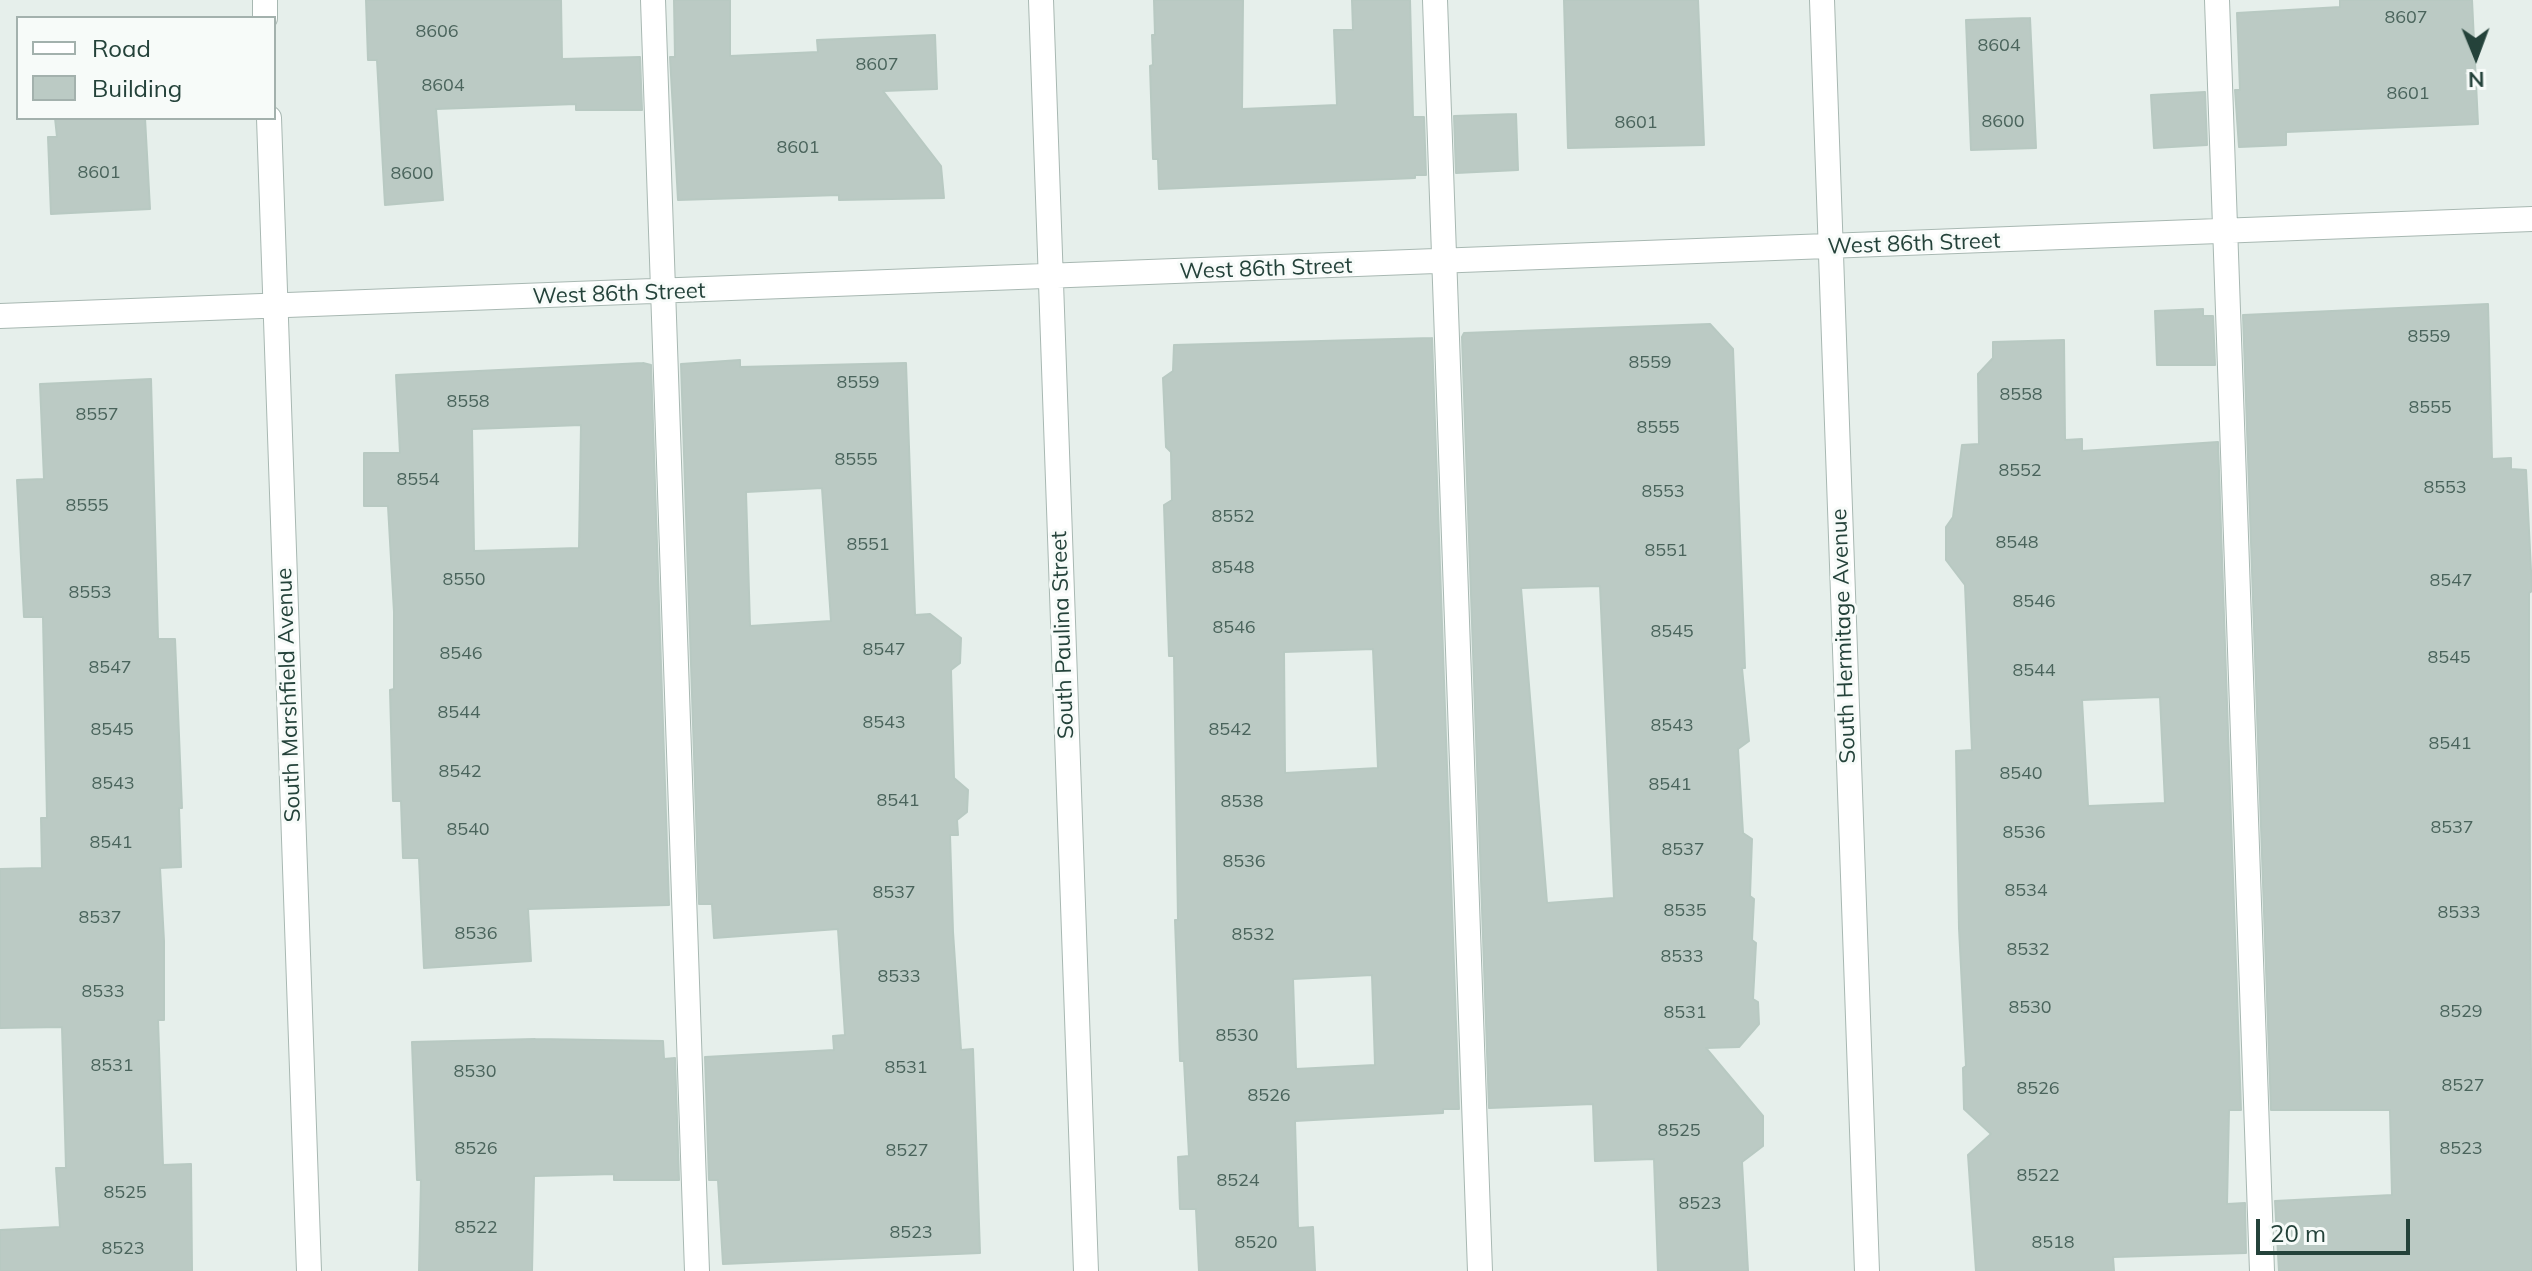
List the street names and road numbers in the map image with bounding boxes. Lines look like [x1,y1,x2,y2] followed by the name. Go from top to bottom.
[1827,228,2001,260] street label: West 86th Street
[1179,253,1353,285] street label: West 86th Street
[532,278,706,310] street label: West 86th Street
[1826,508,1862,764] street label: South Hermitage Avenue
[1046,531,1080,739] street label: South Paulina Street
[271,567,307,823] street label: South Marshfield Avenue

